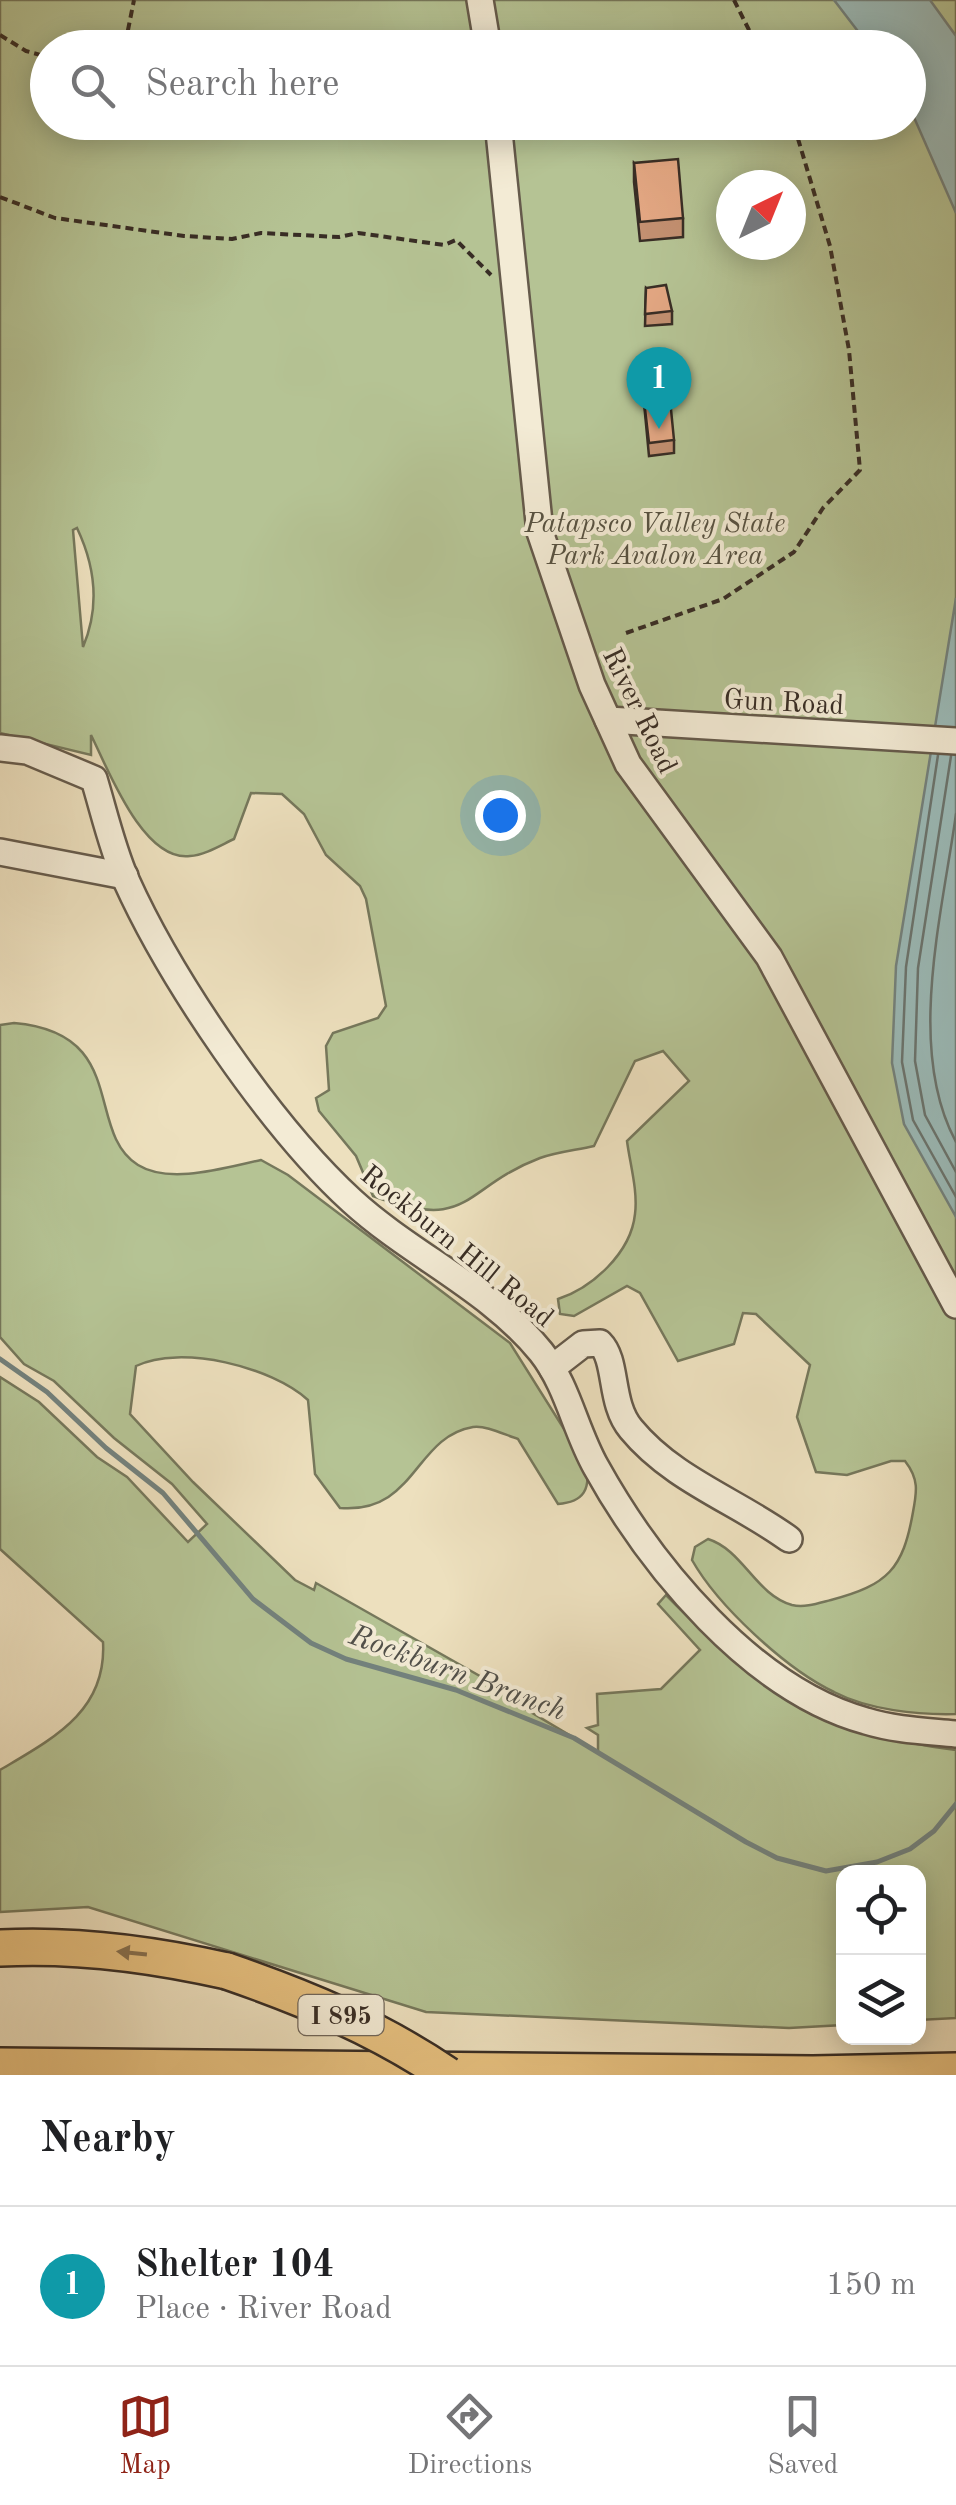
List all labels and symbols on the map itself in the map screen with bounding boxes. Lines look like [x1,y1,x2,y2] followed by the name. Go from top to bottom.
[716,170,806,260] north arrow
[626,346,692,429] pin: 1
[523,511,786,571] park label: Patapsco Valley State Park Avalon Area
[596,644,681,778] street label: River Road
[723,687,845,721] street label: Gun Road
[475,790,526,841] your location
[354,1161,558,1334] street label: Rockburn Hill Road
[344,1620,569,1727] water label: Rockburn Branch
[115,1945,147,1961] one-way arrow
[298,1995,384,2035] road number: I 895

